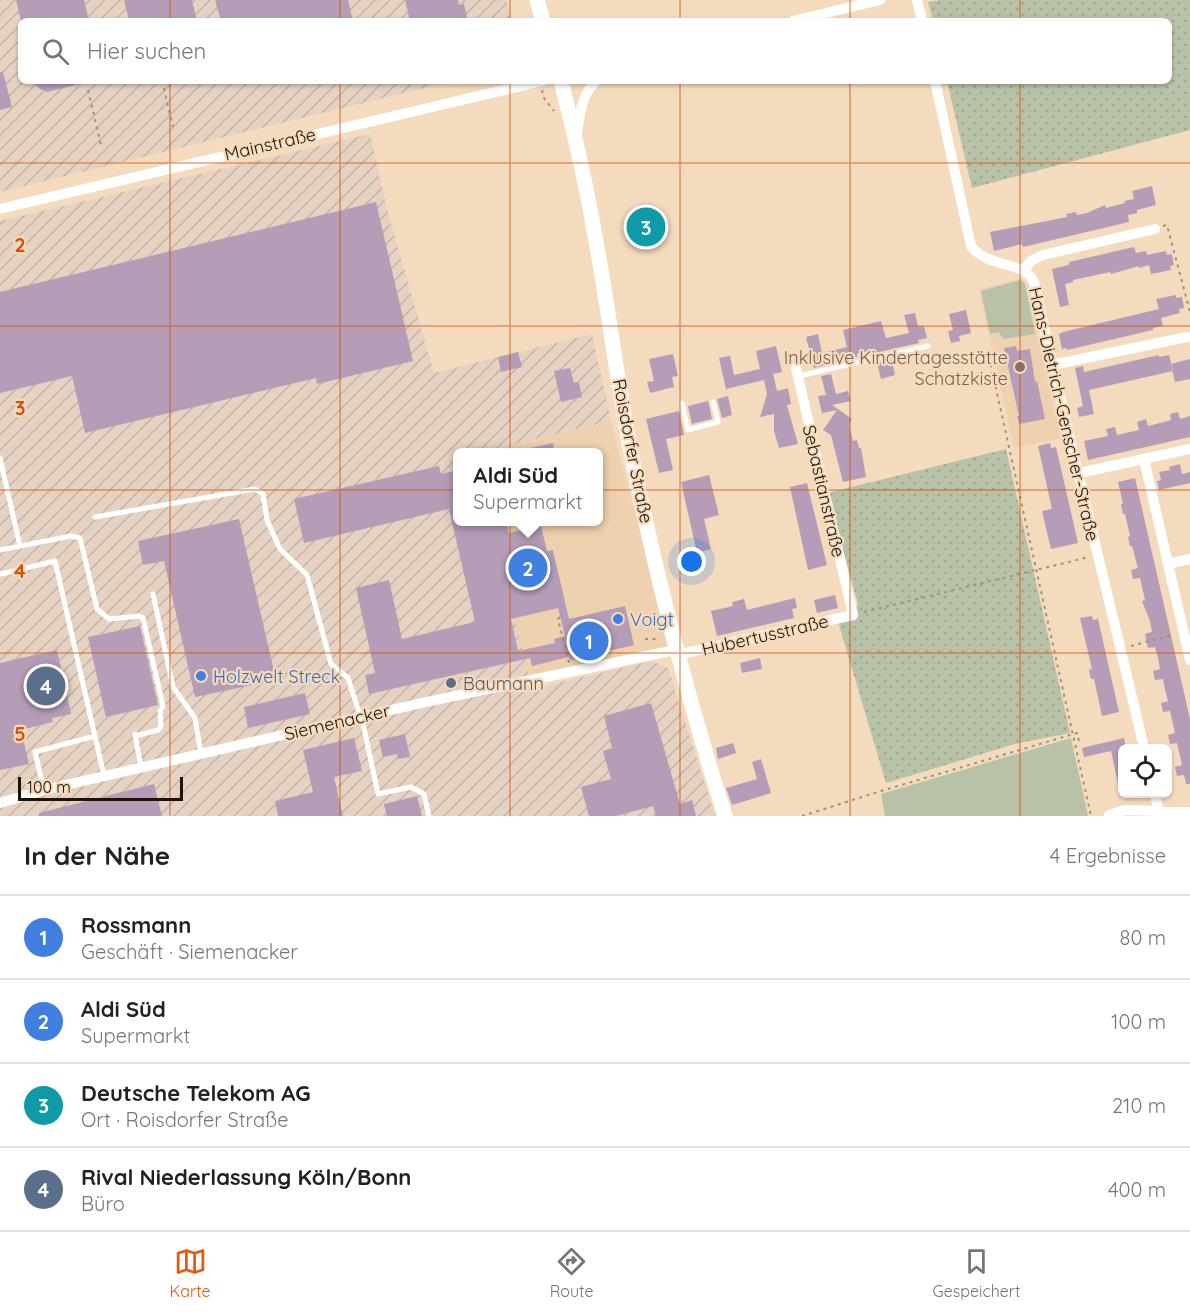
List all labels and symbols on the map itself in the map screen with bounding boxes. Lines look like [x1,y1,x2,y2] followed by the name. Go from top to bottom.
[222,122,318,166] street label: Mainstraße
[626,204,666,250] pin: 3
[14,232,26,257] text: 2
[1024,285,1104,543] street label: Hans-Dietrich-Genscher-Straße
[784,346,1008,390] place label: Inklusive Kindertagesstätte Schatzkiste
[1013,360,1027,374] marker: Inklusive Kindertagesstätte Schatzkiste
[608,377,658,525] street label: Roisdorfer Straße
[15,395,25,420] text: 3
[798,423,850,559] street label: Sebastianstraße
[508,546,548,590] pin: 2
[677,547,706,576] your location
[14,558,26,583] text: 4
[630,608,674,631] place label: Voigt
[699,609,831,661] street label: Hubertusstraße
[611,612,625,626] marker: Voigt
[570,618,608,664] pin: 1
[26,664,66,708] pin: 4
[213,665,340,688] place label: Holzwelt Streck
[194,669,208,683] marker: Holzwelt Streck
[463,672,544,695] place label: Baumann
[444,676,458,690] marker: Baumann
[282,699,392,745] street label: Siemenacker
[14,721,26,746] text: 5
[18,774,183,802] scale bar

